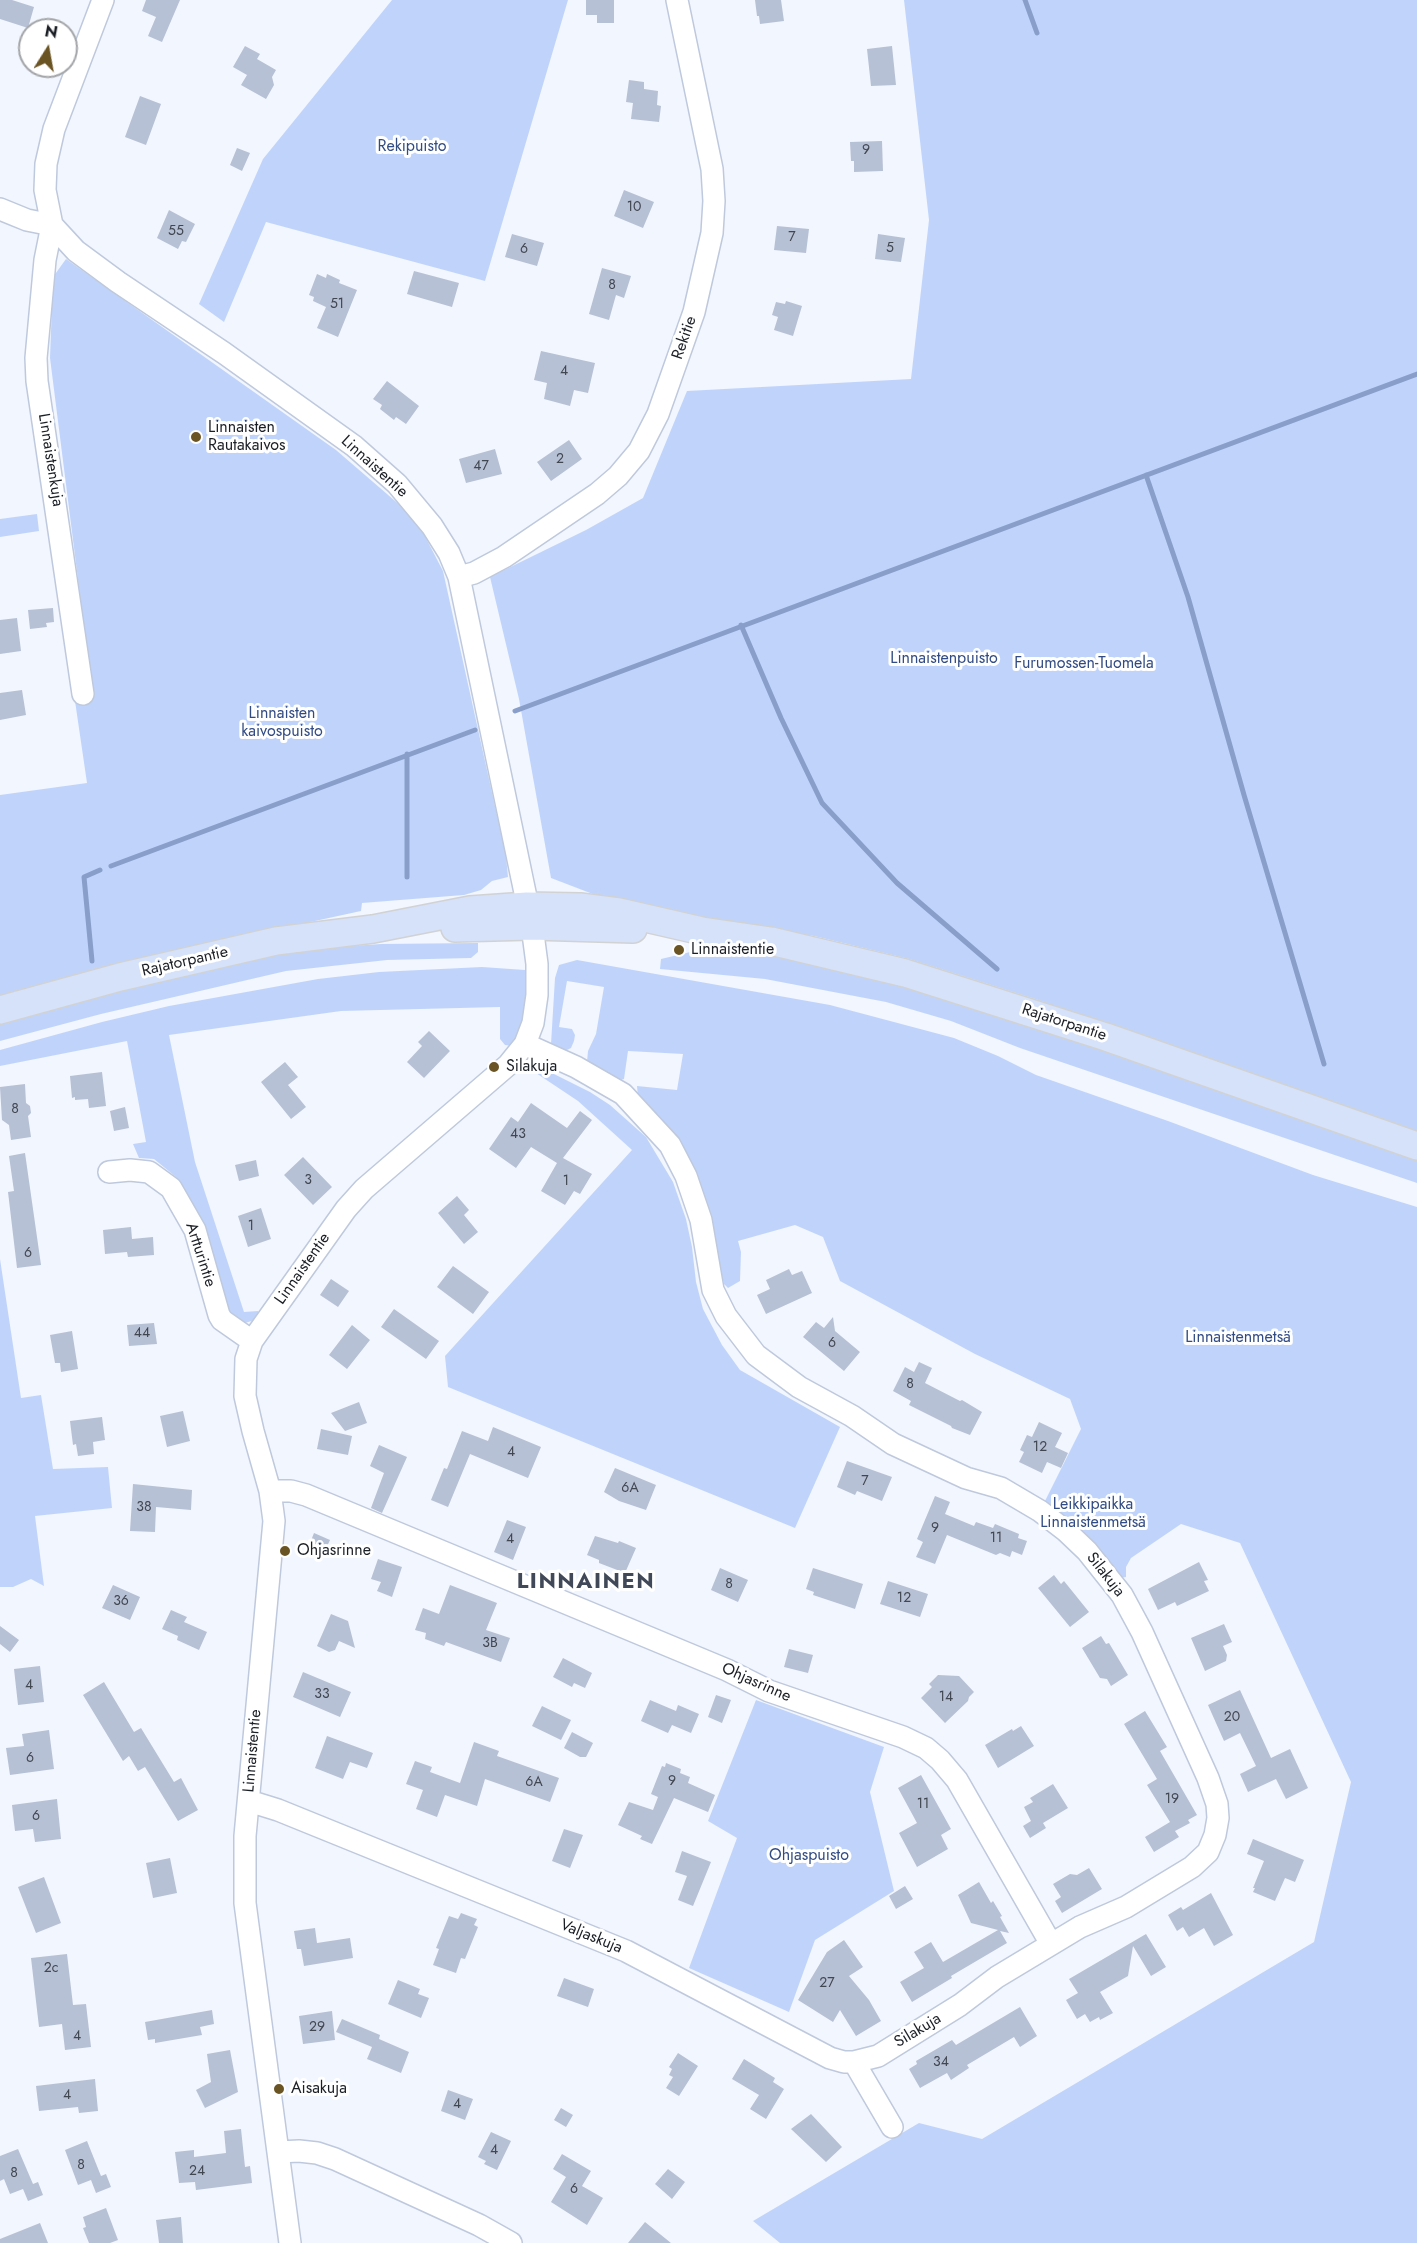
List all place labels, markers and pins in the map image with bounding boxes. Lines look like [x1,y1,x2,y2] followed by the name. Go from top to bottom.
[208,418,285,456] place label: Linnaisten Rautakaivos
[189,430,203,444] marker: Linnaisten Rautakaivos
[691,940,774,960] place label: Linnaistentie
[672,943,686,957] marker: Linnaistentie
[506,1057,557,1077] place label: Silakuja
[487,1060,501,1074] marker: Silakuja
[297,1541,371,1561] place label: Ohjasrinne
[278,1544,292,1558] marker: Ohjasrinne
[291,2079,347,2099] place label: Aisakuja
[272,2082,286,2096] marker: Aisakuja

